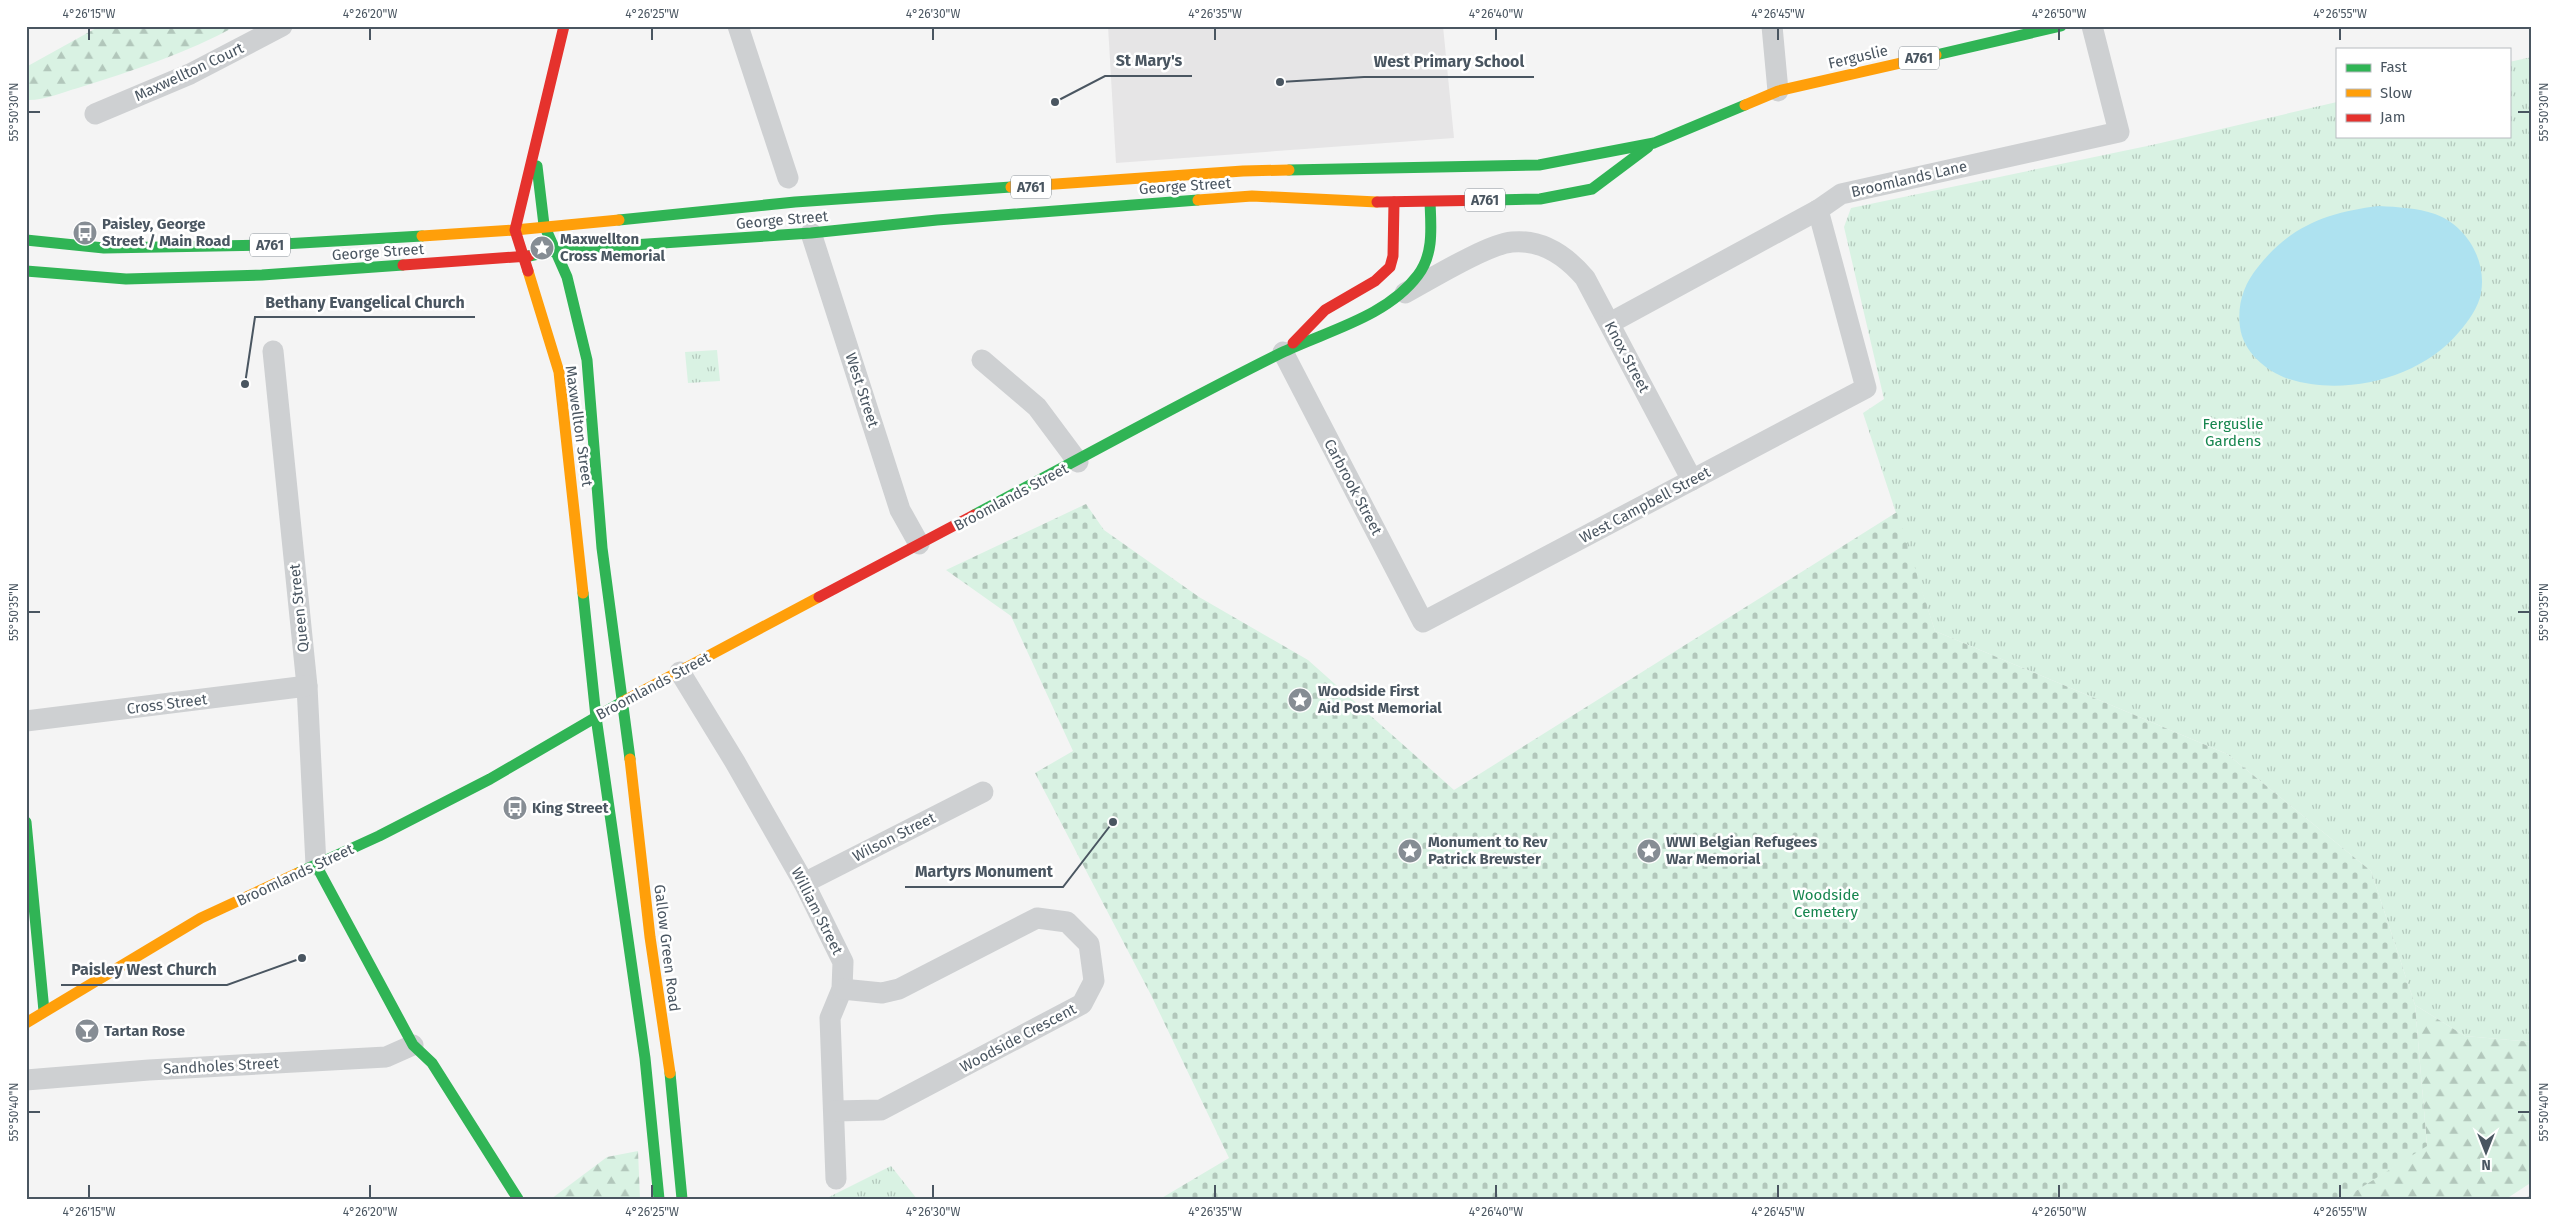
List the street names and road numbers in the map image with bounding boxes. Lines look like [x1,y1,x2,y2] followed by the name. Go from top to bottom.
[132,39,247,105] street label: Maxwellton Court
[1826,41,1890,73] street label: Ferguslie
[1899,46,1939,70] road number: A761
[1849,157,1969,201] street label: Broomlands Lane
[1138,174,1232,198] street label: George Street
[1011,176,1051,198] road number: A761
[1465,188,1505,212] road number: A761
[735,207,829,233] street label: George Street
[250,234,290,256] road number: A761
[331,240,425,264] street label: George Street
[1601,318,1654,396] street label: Knox Street
[841,350,883,430] street label: West Street
[562,364,596,488] street label: Maxwellton Street
[1320,436,1386,539] street label: Carbrook Street
[951,459,1072,535] street label: Broomlands Street
[1577,463,1714,547] street label: West Campbell Street
[285,562,313,653] street label: Queen Street
[593,648,714,724] street label: Broomlands Street
[126,690,209,718] street label: Cross Street
[850,808,939,866] street label: Wilson Street
[234,840,357,910] street label: Broomlands Street
[787,864,847,958] street label: William Street
[650,883,684,1013] street label: Gallow Green Road
[957,999,1080,1076] street label: Woodside Crescent
[163,1054,280,1078] street label: Sandholes Street

